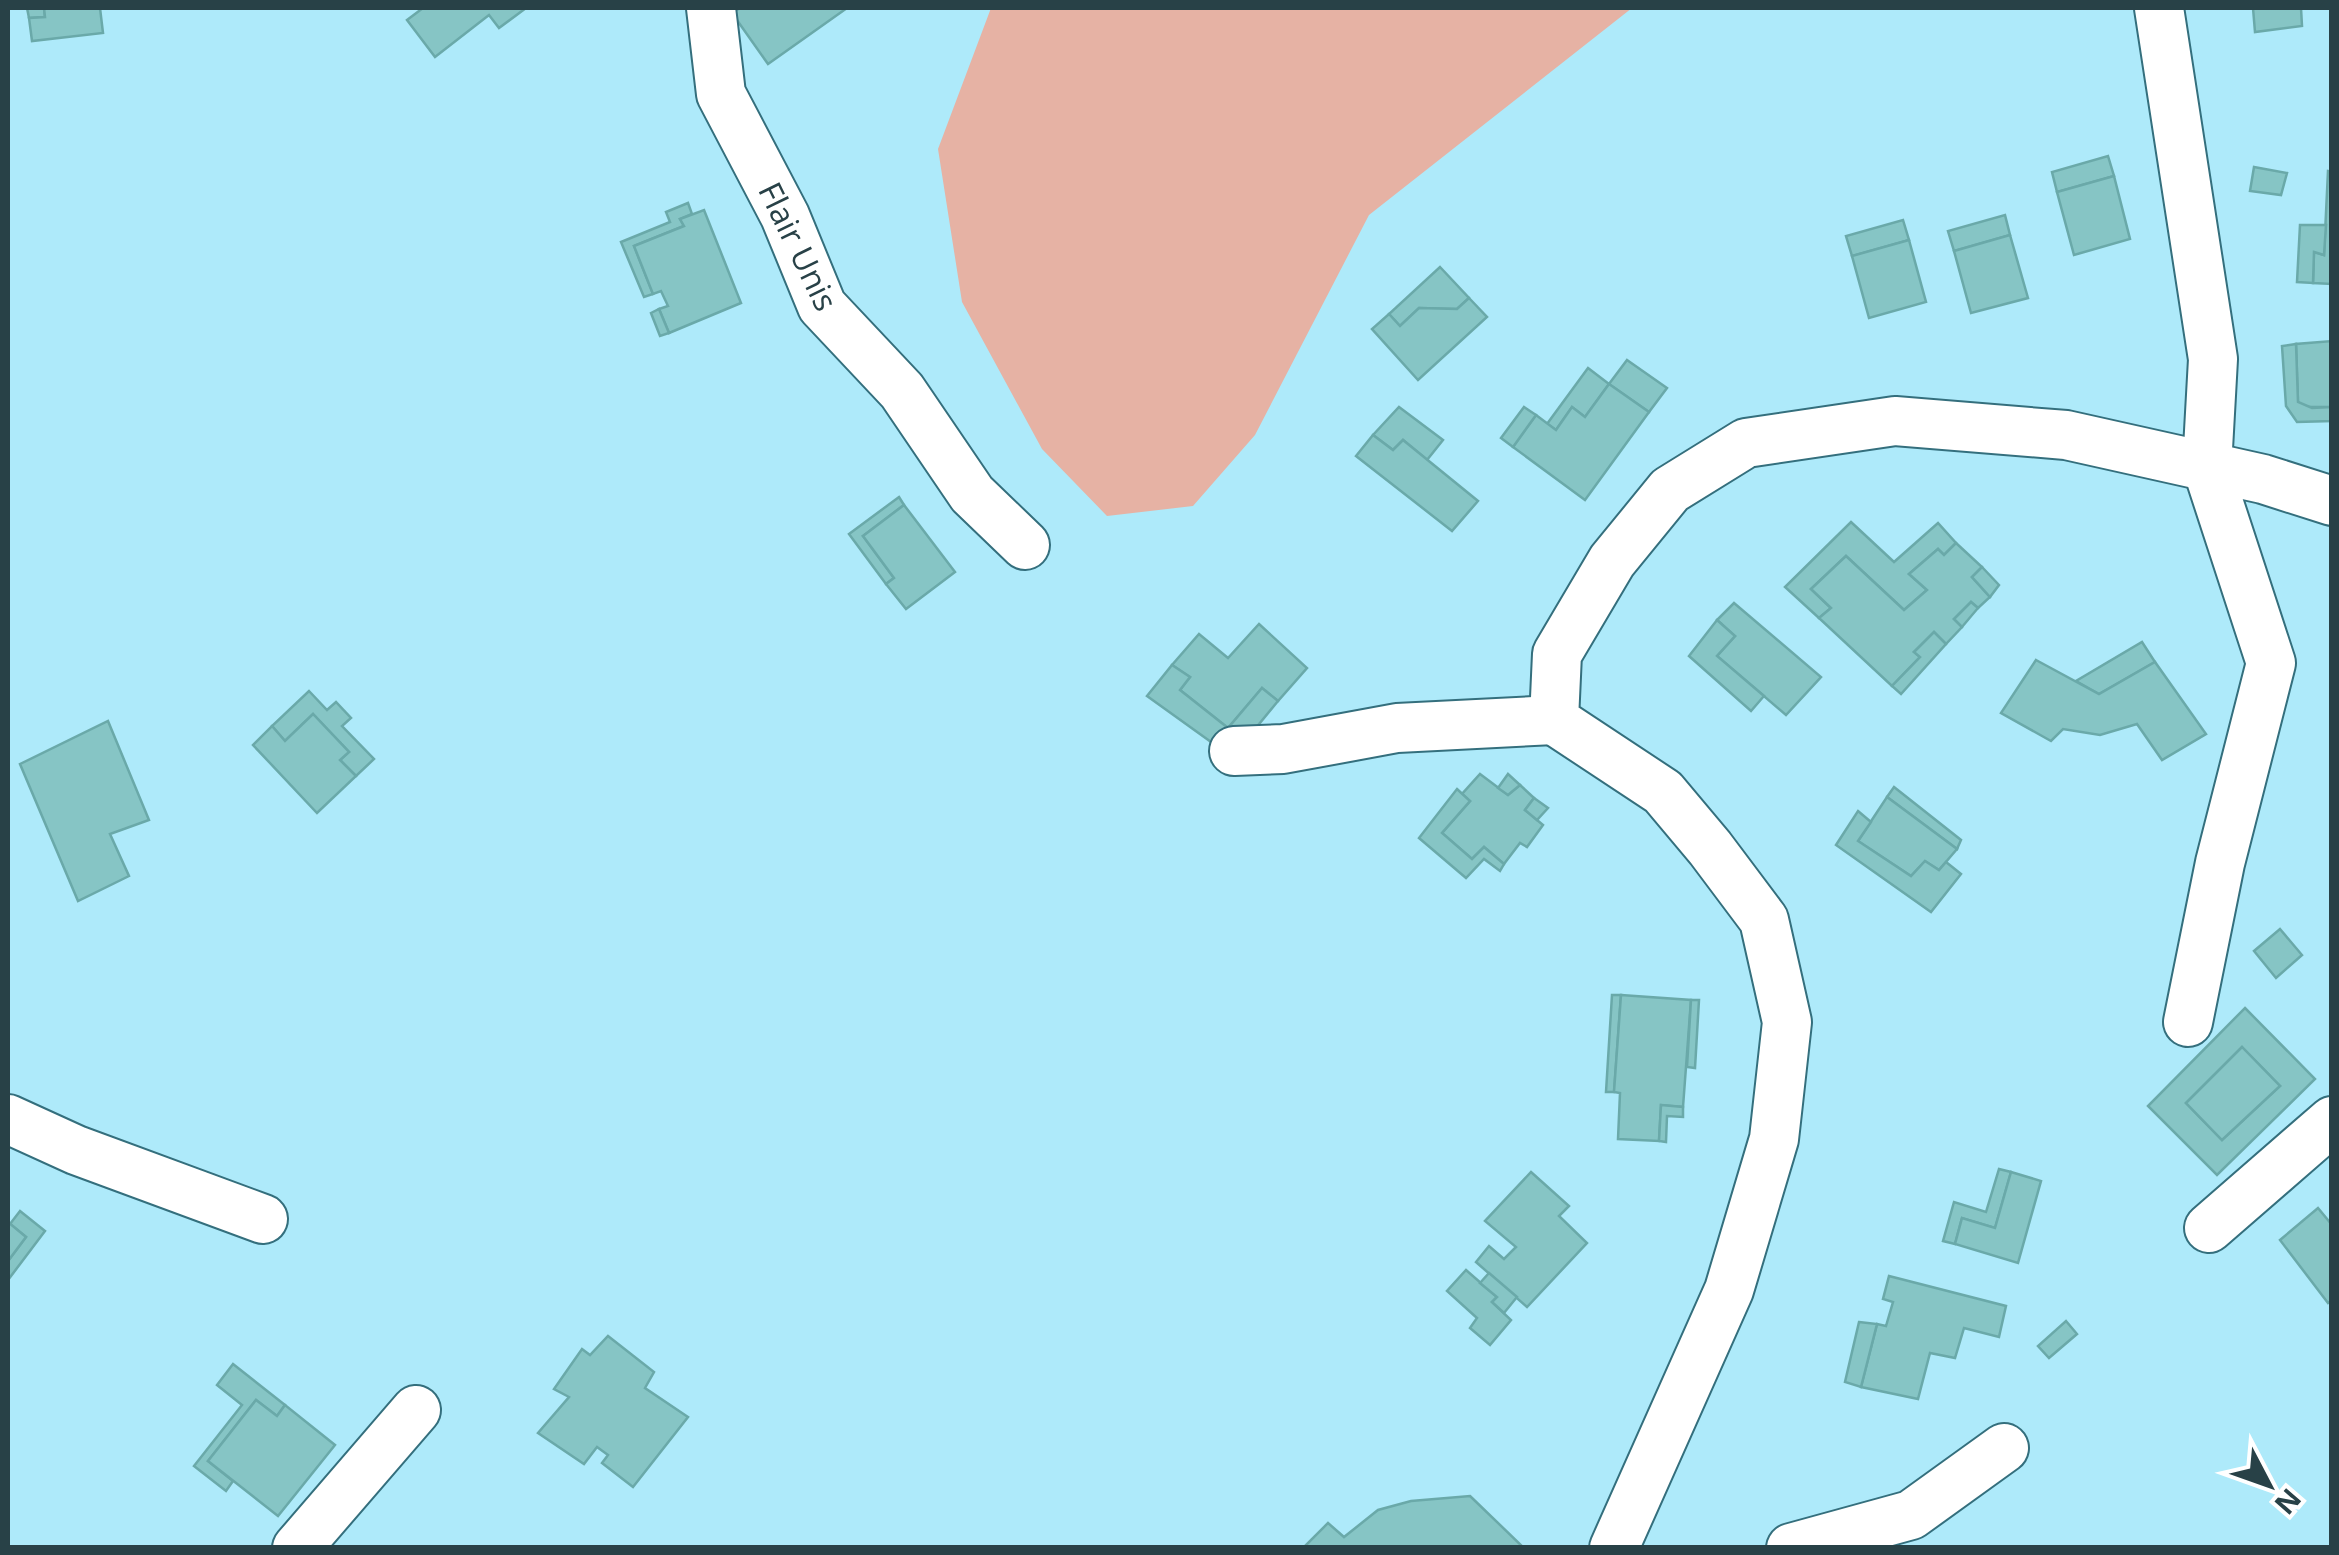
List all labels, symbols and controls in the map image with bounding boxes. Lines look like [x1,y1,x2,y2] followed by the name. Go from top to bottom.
[749,175,849,317] street label: Flair Unis
[2219,1435,2319,1535] north arrow
[2267,1481,2310,1523] text: N

